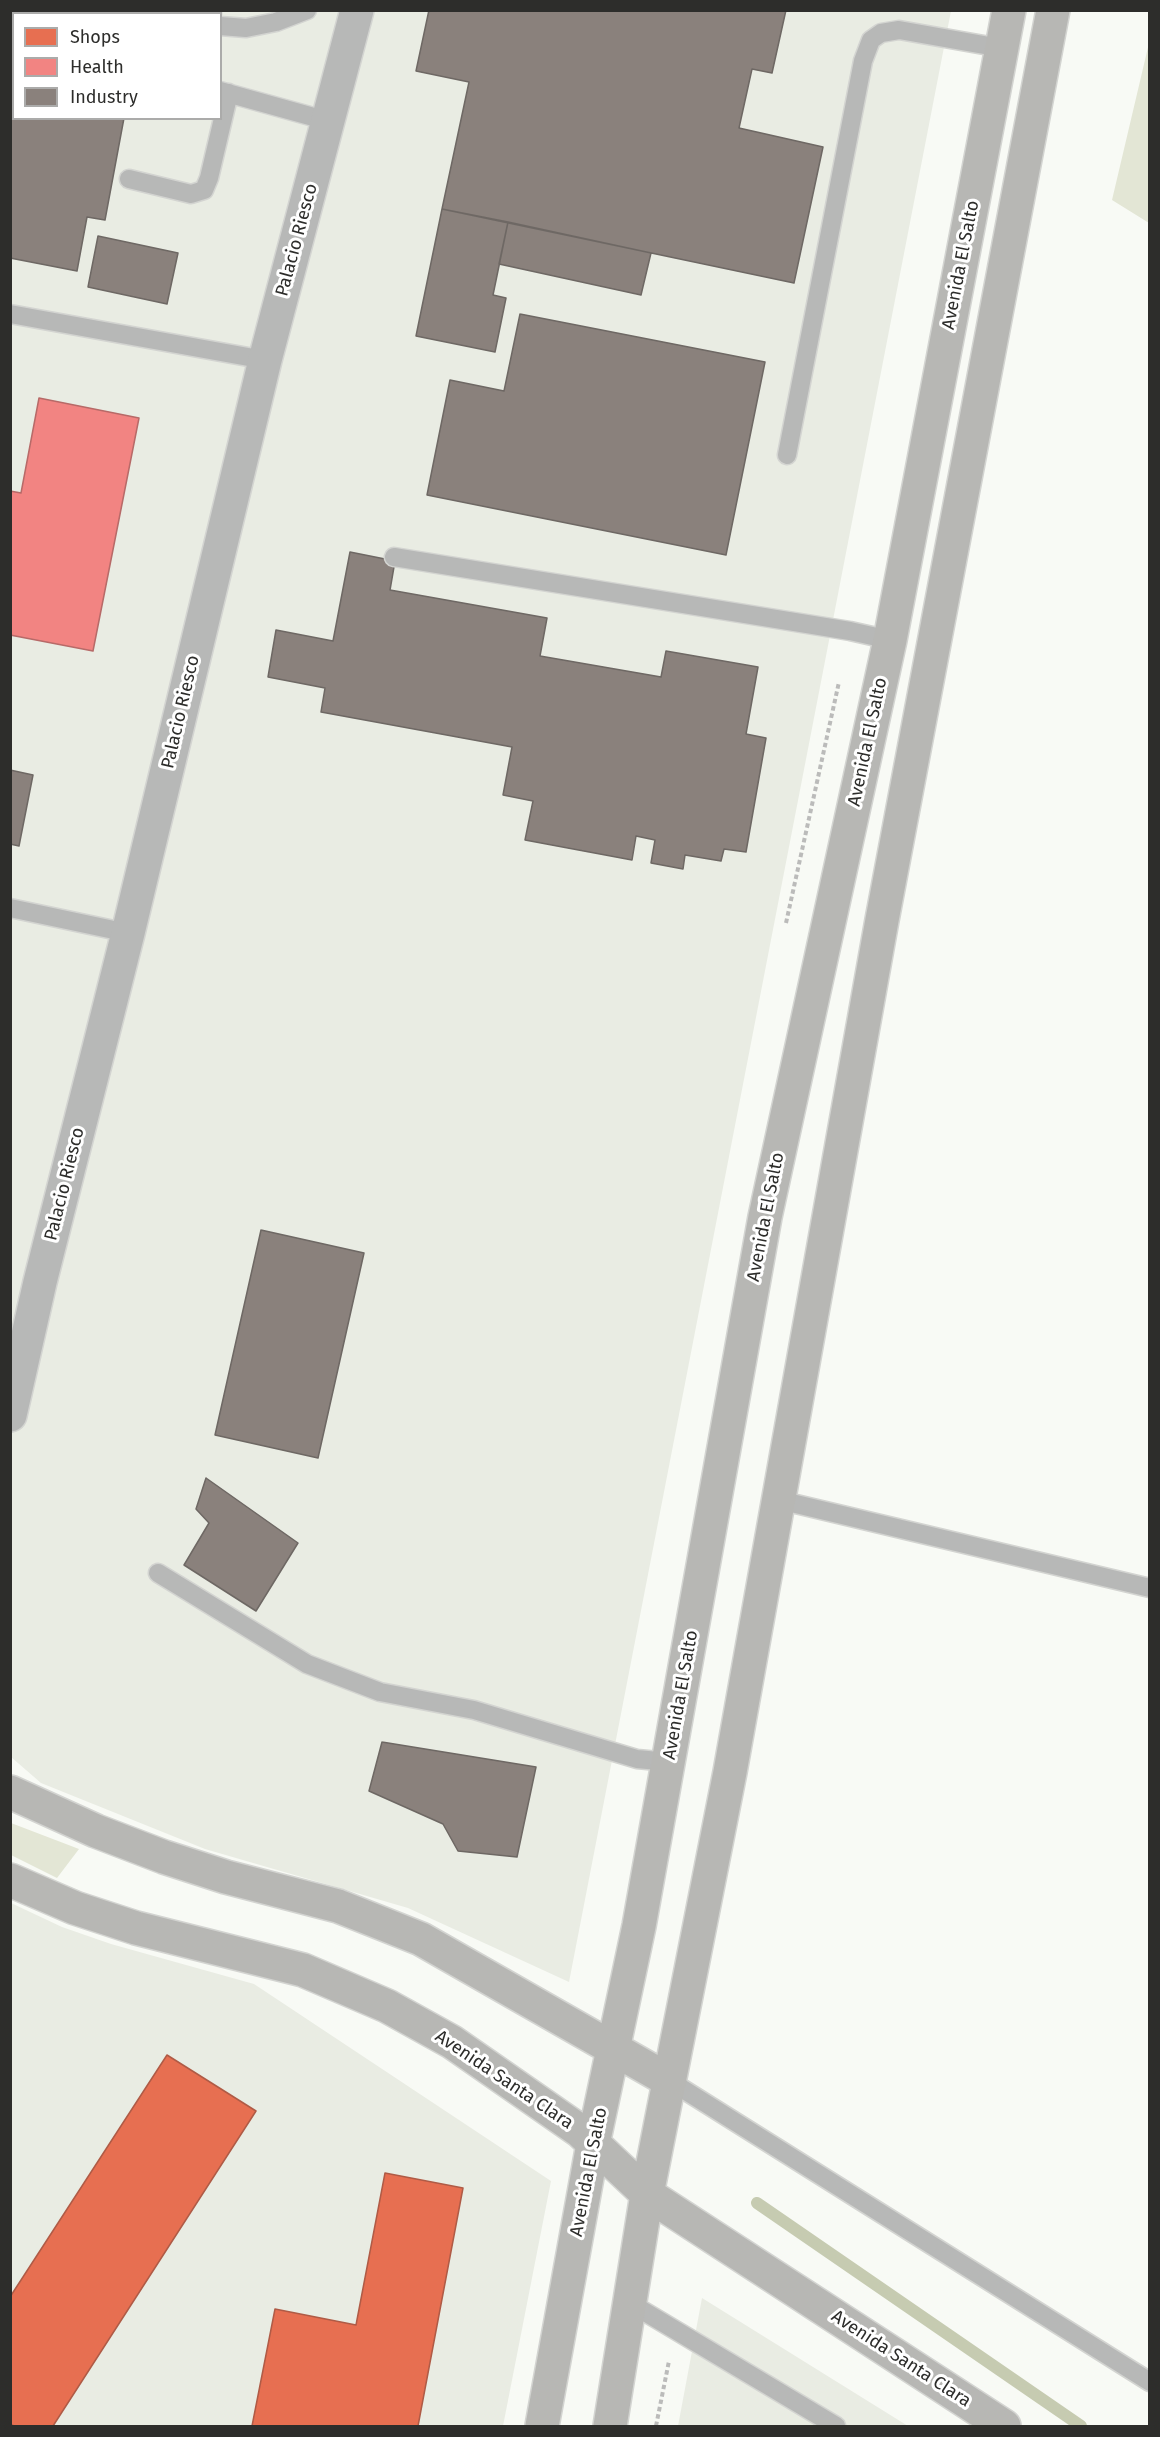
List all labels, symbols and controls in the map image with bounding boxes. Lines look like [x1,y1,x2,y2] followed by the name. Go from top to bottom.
[12,12,222,120] legend
[70,26,120,48] text: Shops
[70,56,124,78] text: Health
[70,86,138,108] text: Industry
[272,181,322,299] street label: Palacio Riesco
[938,199,984,331] street label: Avenida El Salto
[157,653,205,771] street label: Palacio Riesco
[844,676,892,808] street label: Avenida El Salto
[40,1125,90,1243] street label: Palacio Riesco
[743,1151,789,1283] street label: Avenida El Salto
[659,1629,703,1761] street label: Avenida El Salto
[431,2026,577,2134] street label: Avenida Santa Clara
[566,2106,612,2238] street label: Avenida El Salto
[827,2306,975,2412] street label: Avenida Santa Clara

